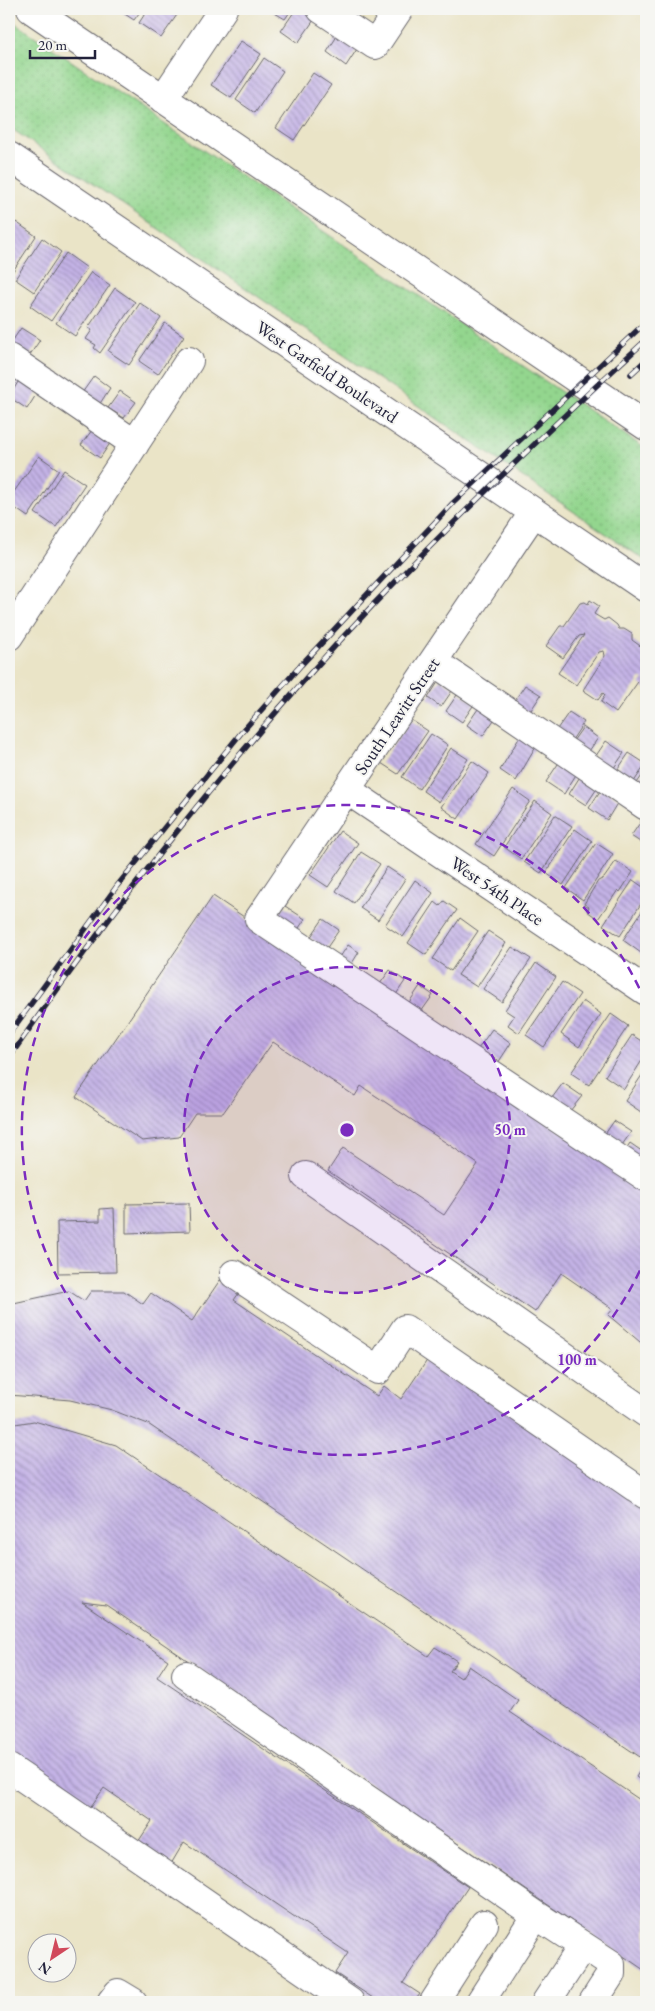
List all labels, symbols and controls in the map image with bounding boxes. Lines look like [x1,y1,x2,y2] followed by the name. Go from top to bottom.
[30,28,95,60] scale bar
[38,35,67,54] text: 20 m
[252,315,404,428] street label: West Garfield Boulevard
[349,652,444,779] street label: South Leavitt Street
[446,851,548,930] street label: West 54th Place
[494,1120,526,1139] text: 50 m
[338,1121,356,1139] centre of rings
[557,1350,597,1369] text: 100 m
[28,1934,78,1984] north arrow
[34,1958,54,1979] text: N

